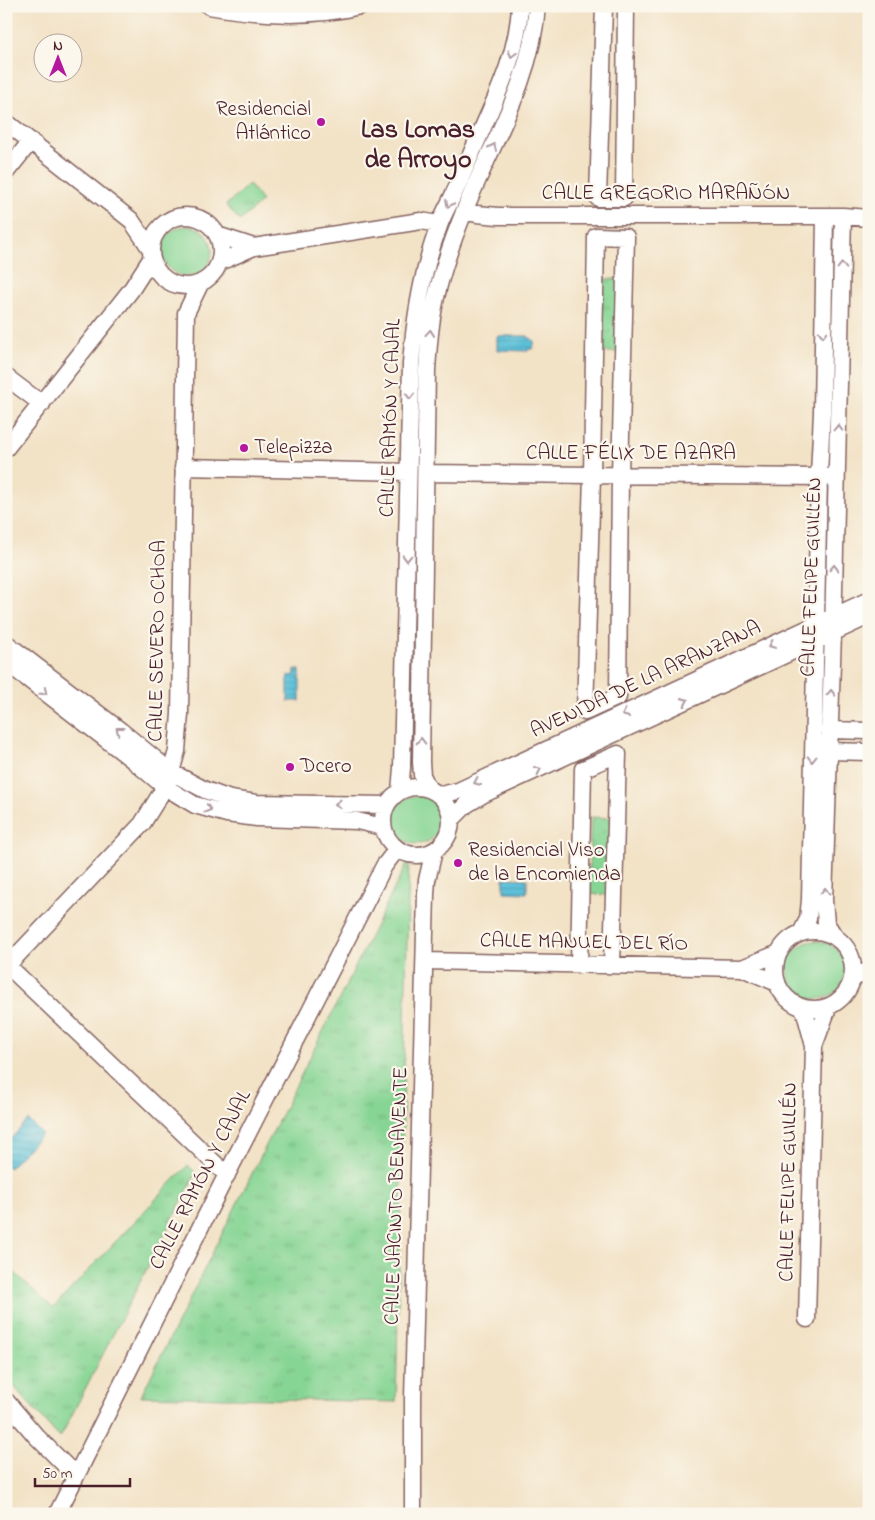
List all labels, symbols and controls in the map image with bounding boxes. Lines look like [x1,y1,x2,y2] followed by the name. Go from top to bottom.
[32,32,82,82] north arrow
[53,36,63,57] text: N
[507,50,517,58] one-way arrow
[216,95,311,149] place label: Residencial Atlántico
[361,112,475,180] district label: Las Lomas de Arroyo
[315,116,327,128] marker: Residencial Atlántico
[486,143,497,152] one-way arrow
[542,179,790,209] street label: CALLE GREGORIO MARAÑÓN
[445,199,455,208] one-way arrow
[836,262,847,270] one-way arrow
[373,318,409,518] street label: CALLE RAMÓN Y CAJAL
[424,329,435,337] one-way arrow
[818,331,828,339] one-way arrow
[405,392,415,400] one-way arrow
[832,424,843,432] one-way arrow
[254,433,333,463] place label: Telepizza
[526,439,736,469] street label: CALLE FÉLIX DE AZARA
[238,442,250,454] marker: Telepizza
[794,477,830,677] street label: CALLE FELIPE GUILLÉN
[141,540,175,742] street label: CALLE SEVERO OCHOA
[401,554,412,562] one-way arrow
[828,563,839,571] one-way arrow
[526,613,766,747] street label: AVENIDA DE LA ARANZANA
[768,639,777,650] one-way arrow
[39,687,48,696] one-way arrow
[825,689,836,697] one-way arrow
[680,697,689,708] one-way arrow
[621,708,630,719] one-way arrow
[116,727,125,736] one-way arrow
[416,737,426,744] one-way arrow
[299,752,352,782] place label: Dcero
[807,756,818,764] one-way arrow
[284,761,296,773] marker: Dcero
[533,765,542,776] one-way arrow
[473,776,482,787] one-way arrow
[333,799,341,809] one-way arrow
[204,803,212,813] one-way arrow
[468,836,621,890] place label: Residencial Viso de la Encomienda
[452,857,464,869] marker: Residencial Viso de la Encomienda
[819,886,830,894] one-way arrow
[480,926,688,960] street label: CALLE MANUEL DEL RÍO
[378,1066,416,1326] street label: CALLE JACINTO BENAVENTE
[772,1082,806,1282] street label: CALLE FELIPE GUILLÉN
[143,1084,260,1275] street label: CALLE RAMÓN Y CAJAL
[35,1455,130,1487] scale bar
[42,1463,73,1485] text: 50 m

